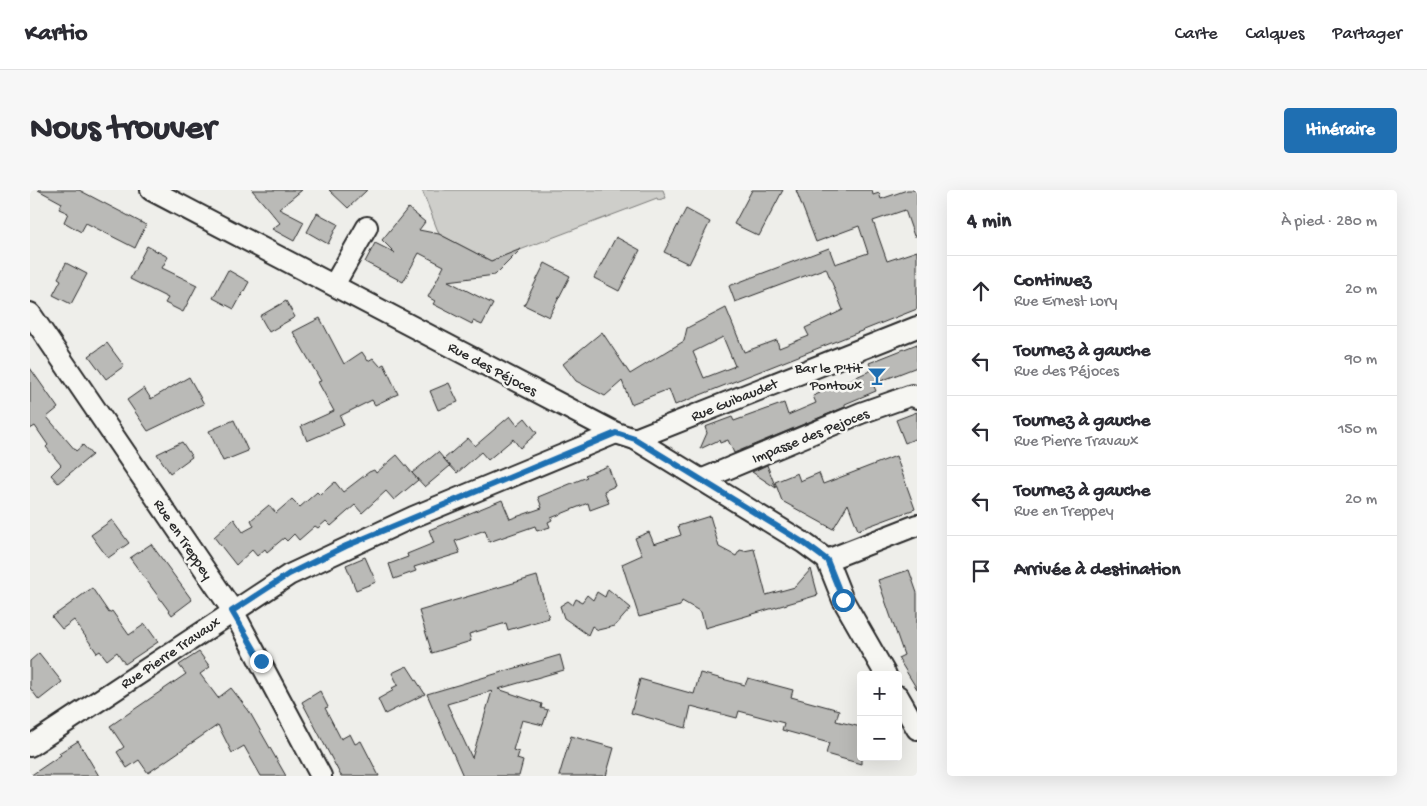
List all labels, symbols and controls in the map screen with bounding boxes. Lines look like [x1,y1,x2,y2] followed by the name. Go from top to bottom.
[25,20,88,49] text: Kartio
[1175,24,1218,45] text: Carte
[1246,24,1304,45] text: Calques
[1332,24,1402,45] text: Partager
[1284,108,1397,153] button: Itinéraire
[30,110,216,151] text: Nous trouver
[967,210,1011,235] text: 4 min
[1281,213,1377,232] text: À pied · 280 m
[1014,270,1091,293] text: Continuez
[967,277,995,305] icon: ahead
[1345,281,1377,300] text: 20 m
[1014,293,1117,312] text: Rue Ernest Lory
[444,339,540,401] street label: Rue des Péjoces
[1014,340,1150,363] text: Tournez à gauche
[967,347,995,375] icon: left
[1345,351,1377,370] text: 90 m
[794,360,864,395] place label: Bar le P'tit Pontoux
[1014,363,1119,382] text: Rue des Péjoces
[866,365,888,387] bar icon: Bar le P'tit Pontoux
[689,375,782,426] street label: Rue Guibaudet
[750,405,872,469] street label: Impasse des Pejoces
[1014,410,1150,433] text: Tournez à gauche
[967,417,995,445] icon: left
[1338,421,1377,440] text: 150 m
[1014,433,1138,452] text: Rue Pierre Travaux
[1014,480,1150,503] text: Tournez à gauche
[967,487,995,515] icon: left
[1345,491,1377,510] text: 20 m
[149,496,216,584] street label: Rue en Treppey
[1014,503,1114,522] text: Rue en Treppey
[967,557,995,585] icon: arrive
[1014,559,1180,582] text: Arrivée à destination
[832,589,855,612] route start
[118,614,225,694] street label: Rue Pierre Travaux
[250,650,273,673] route end
[857,671,902,761] map controls
[857,671,902,716] button: +
[857,716,902,761] button: −

